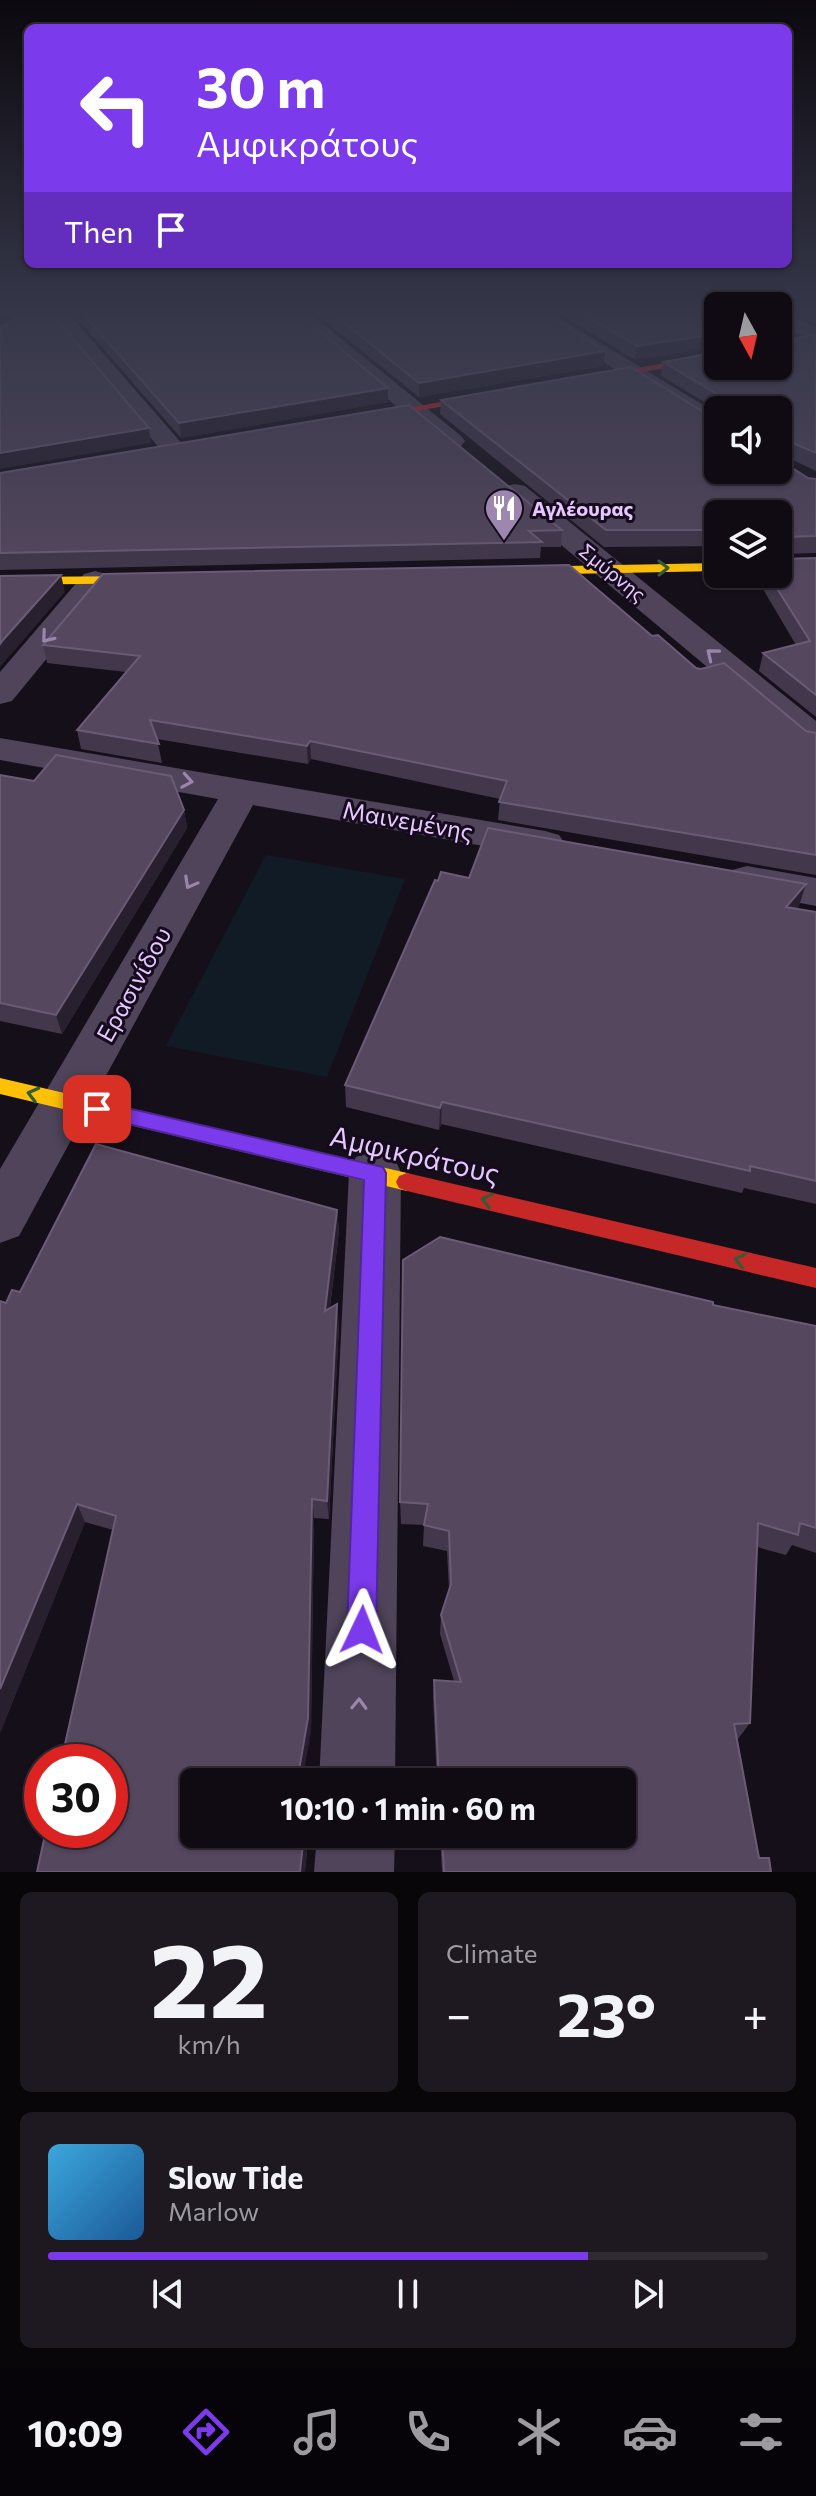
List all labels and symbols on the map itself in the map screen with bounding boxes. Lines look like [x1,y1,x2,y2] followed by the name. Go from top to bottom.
[704,292,792,380] north arrow
[483,487,525,542] restaurant icon: Αγλέουρας
[532,496,633,520] place label: Αγλέουρας
[575,538,651,606] street label: Σμύρνης
[657,559,670,576] one-way arrow
[42,628,57,642] one-way arrow
[707,649,722,664] one-way arrow
[180,772,194,789] one-way arrow
[341,794,475,846] street label: Μαινεμένης
[184,874,200,888] one-way arrow
[90,922,176,1046] street label: Ερασινίδου
[63,1075,131,1143] pin
[27,1086,40,1103] one-way arrow
[327,1118,503,1190] street label: Αμφικράτους
[481,1192,495,1209] one-way arrow
[734,1252,747,1269] one-way arrow
[320,1588,404,1672] position arrow
[351,1697,368,1710] one-way arrow
[24,1744,128,1848] speed limit sign: 30

